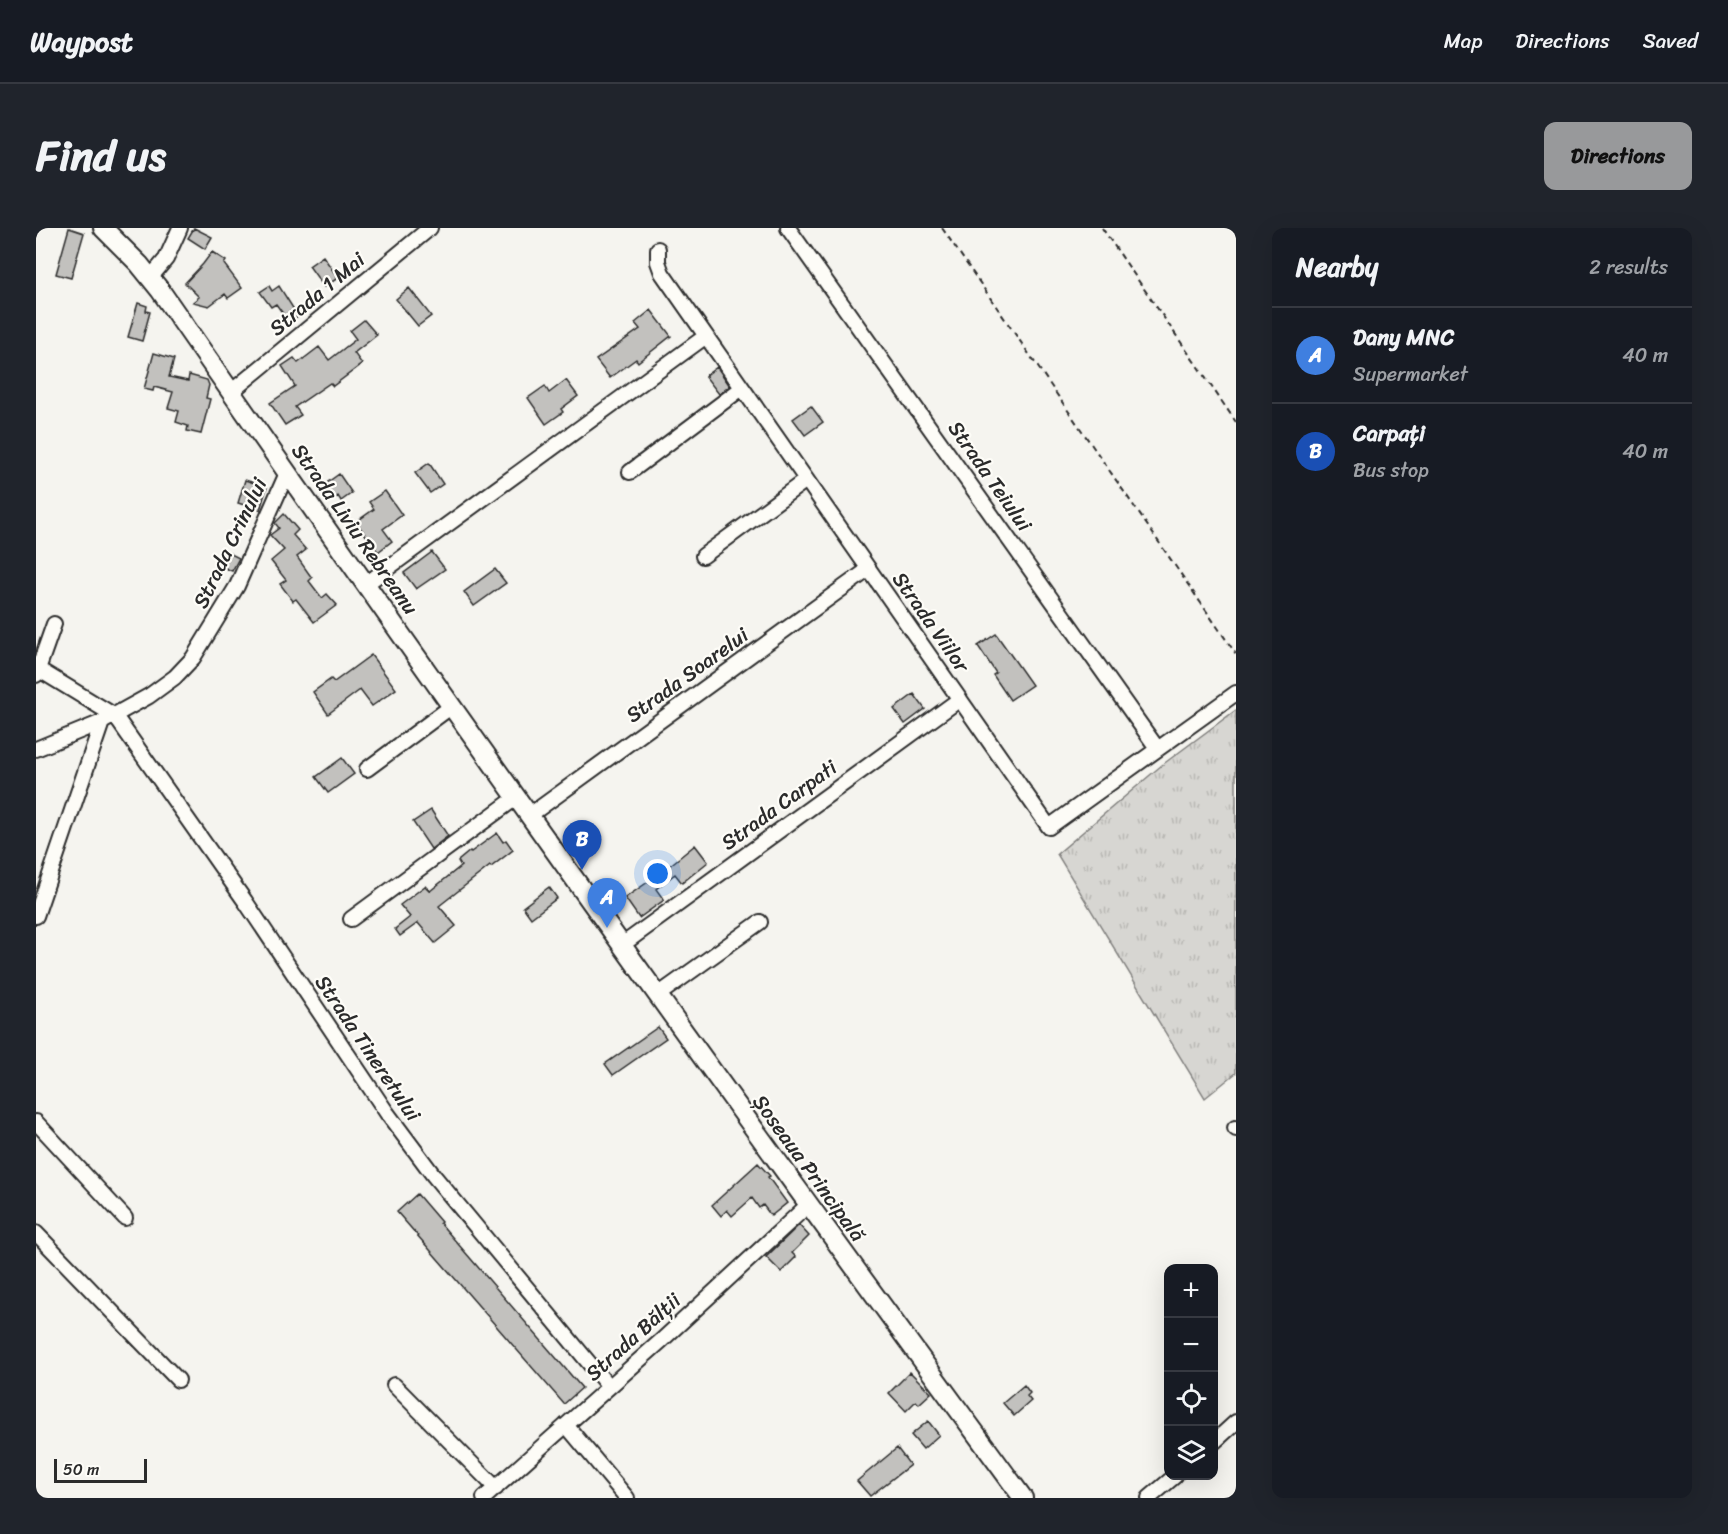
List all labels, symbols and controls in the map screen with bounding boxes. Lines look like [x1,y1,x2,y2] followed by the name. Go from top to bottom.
[30,17,133,66] text: Waypost
[1444,22,1482,60] text: Map
[1515,22,1610,60] text: Directions
[1643,22,1698,60] text: Saved
[36,119,166,193] text: Find us
[1544,122,1692,190] button: Directions
[260,241,375,346] street label: Strada 1 Mai
[1296,244,1378,290] text: Nearby
[1589,250,1668,285] text: 2 results
[1353,318,1454,357] text: Dany MNC
[1309,338,1322,373] text: A
[1622,338,1668,373] text: 40 m
[1353,357,1468,392] text: Supermarket
[938,412,1043,541] street label: Strada Teiului
[1353,414,1425,453] text: Carpați
[1309,434,1322,469] text: B
[1622,434,1668,469] text: 40 m
[281,435,429,623] street label: Strada Liviu Rebreanu
[1353,453,1429,488] text: Bus stop
[182,470,279,615] street label: Strada Crinului
[882,563,981,682] street label: Strada Viilor
[617,616,758,733] street label: Strada Soarelui
[713,749,846,861] street label: Strada Carpati
[562,820,602,870] pin: B
[643,859,672,888] your location
[588,878,626,928] pin: A
[305,967,432,1130] street label: Strada Tineretului
[742,1086,877,1251] street label: Șoseaua Principală
[1164,1264,1218,1480] map controls
[1164,1264,1218,1318] button: +
[576,1282,691,1391] street label: Strada Bălții
[1164,1318,1218,1372] button: −
[1164,1372,1218,1426] button: locate
[1164,1426,1218,1480] button: layers
[63,1455,99,1484] text: 50 m
[54,1456,147,1484] scale bar

